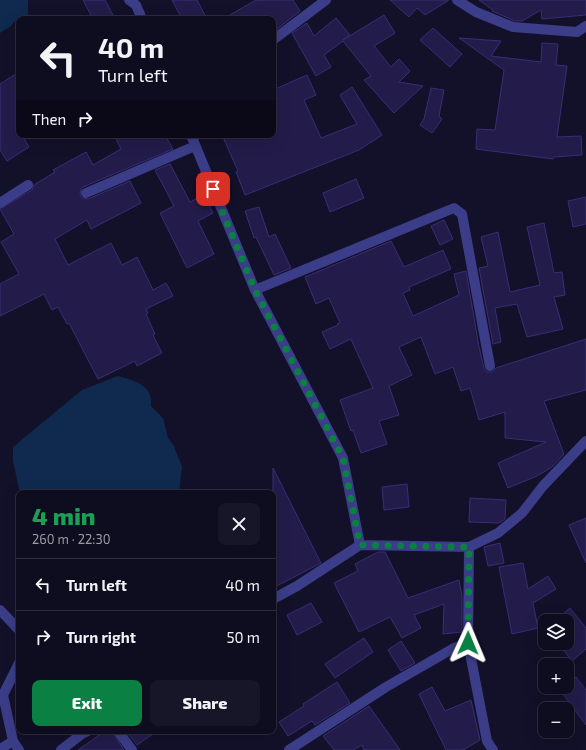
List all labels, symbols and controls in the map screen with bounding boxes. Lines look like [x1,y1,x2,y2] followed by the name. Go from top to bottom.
[98,30,164,64] text: 40 m
[32,32,84,84] icon: left
[98,64,168,86] text: Turn left
[74,108,96,130] icon: right
[32,110,66,128] text: Then
[196,172,230,206] pin
[202,178,224,200] icon: arrive
[32,501,96,530] text: 4 min
[218,503,260,545] button: close
[32,531,110,547] text: 260 m · 22:30
[32,574,54,596] icon: left
[66,576,127,594] text: Turn left
[225,576,260,594] text: 40 m
[538,614,574,738] map controls
[538,614,574,650] button: layers
[447,622,489,664] position arrow
[32,626,54,648] icon: right
[66,628,136,646] text: Turn right
[226,628,260,646] text: 50 m
[538,658,574,694] button: +
[32,680,142,726] button: Exit
[150,680,260,726] button: Share
[538,702,574,738] button: −

